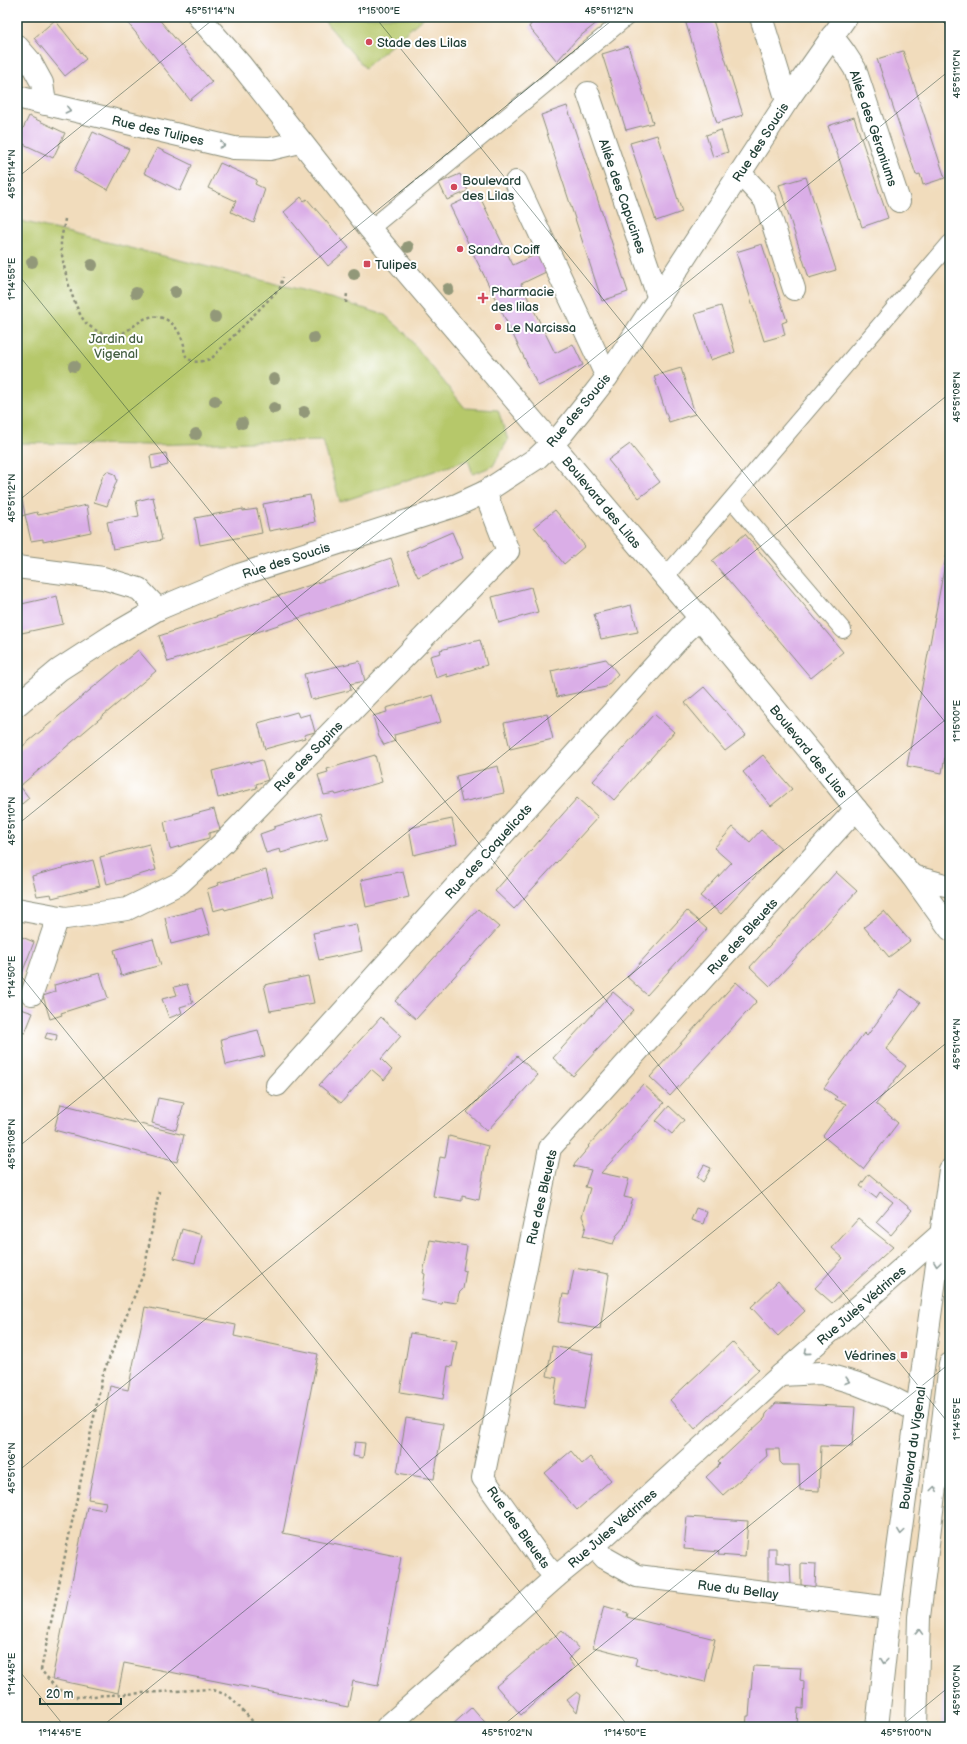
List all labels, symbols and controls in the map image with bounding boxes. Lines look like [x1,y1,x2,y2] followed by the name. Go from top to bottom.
[185,5,235,17] text: 45°51'14"N
[358,5,401,17] text: 1°15'00"E
[584,5,634,17] text: 45°51'12"N
[377,35,467,51] place label: Stade des Lilas
[364,37,374,47] marker: Stade des Lilas
[951,49,963,99] text: 45°51'10"N
[846,68,901,189] street label: Allée des Géraniums
[729,99,793,185] street label: Rue des Soucis
[65,105,72,113] one-way arrow
[110,113,206,149] street label: Rue des Tulipes
[595,137,649,256] street label: Allée des Capucines
[219,141,226,149] one-way arrow
[6,149,18,199] text: 45°51'14"N
[462,173,521,204] place label: Boulevard des Lilas
[449,182,459,192] marker: Boulevard des Lilas
[468,242,540,258] place label: Sandra Coiff
[455,244,465,254] marker: Sandra Coiff
[6,257,18,300] text: 1°14'55"E
[375,257,417,273] place label: Tulipes
[362,259,372,269] marker: Tulipes
[491,284,554,315] place label: Pharmacie des lilas
[478,293,488,303] marker: Pharmacie des lilas
[506,320,576,336] place label: Le Narcissa
[493,322,503,332] marker: Le Narcissa
[89,331,143,362] park label: Jardin du Vigenal
[543,370,615,451] street label: Rue des Soucis
[951,371,963,423] text: 45°51'08"N
[558,453,645,552] street label: Boulevard des Lilas
[6,473,18,523] text: 45°51'12"N
[240,539,333,583] street label: Rue des Soucis
[951,699,963,742] text: 1°15'00"E
[766,702,851,802] street label: Boulevard des Lilas
[271,718,347,795] street label: Rue des Sapins
[6,796,18,846] text: 45°51'10"N
[442,800,536,902] street label: Rue des Coquelicots
[704,895,782,978] street label: Rue des Bleuets
[6,955,18,998] text: 1°14'50"E
[951,1018,963,1070] text: 45°51'04"N
[6,1118,18,1170] text: 45°51'08"N
[523,1147,561,1247] street label: Rue des Bleuets
[933,1261,942,1267] one-way arrow
[814,1262,910,1349] street label: Rue Jules Védrines
[804,1348,812,1355] one-way arrow
[844,1348,897,1364] place label: Védrines
[899,1350,909,1360] marker: Védrines
[843,1376,850,1385] one-way arrow
[896,1385,930,1511] street label: Boulevard du Vigenal
[951,1397,963,1440] text: 1°14'55"E
[6,1442,18,1494] text: 45°51'06"N
[483,1483,554,1572] street label: Rue des Bleuets
[565,1485,661,1572] street label: Rue Jules Védrines
[930,1486,939,1492] one-way arrow
[897,1529,906,1535] one-way arrow
[696,1577,779,1603] street label: Rue du Bellay
[915,1629,923,1635] one-way arrow
[6,1652,18,1695] text: 1°14'45"E
[880,1658,889,1664] one-way arrow
[951,1664,963,1716] text: 45°51'00"N
[40,1680,121,1706] scale bar
[46,1687,73,1702] text: 20 m
[39,1727,82,1739] text: 1°14'45"E
[481,1727,533,1739] text: 45°51'02"N
[604,1727,647,1739] text: 1°14'50"E
[880,1727,932,1739] text: 45°51'00"N

